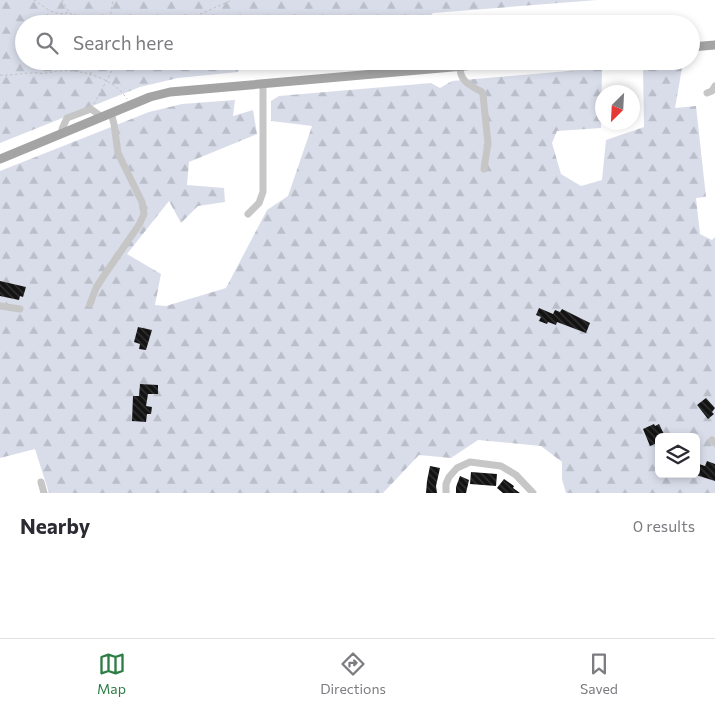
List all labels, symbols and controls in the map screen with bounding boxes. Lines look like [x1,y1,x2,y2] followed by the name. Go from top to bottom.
[15,15,700,70] search box
[33,29,61,57] icon: search
[73,31,173,54] text: Search here
[595,85,640,130] north arrow
[655,433,700,478] map controls
[655,433,700,478] button: layers
[20,513,90,538] text: Nearby
[633,516,695,535] text: 0 results
[97,650,126,697] tab: Map
[320,650,386,697] tab: Directions
[580,650,618,697] tab: Saved

